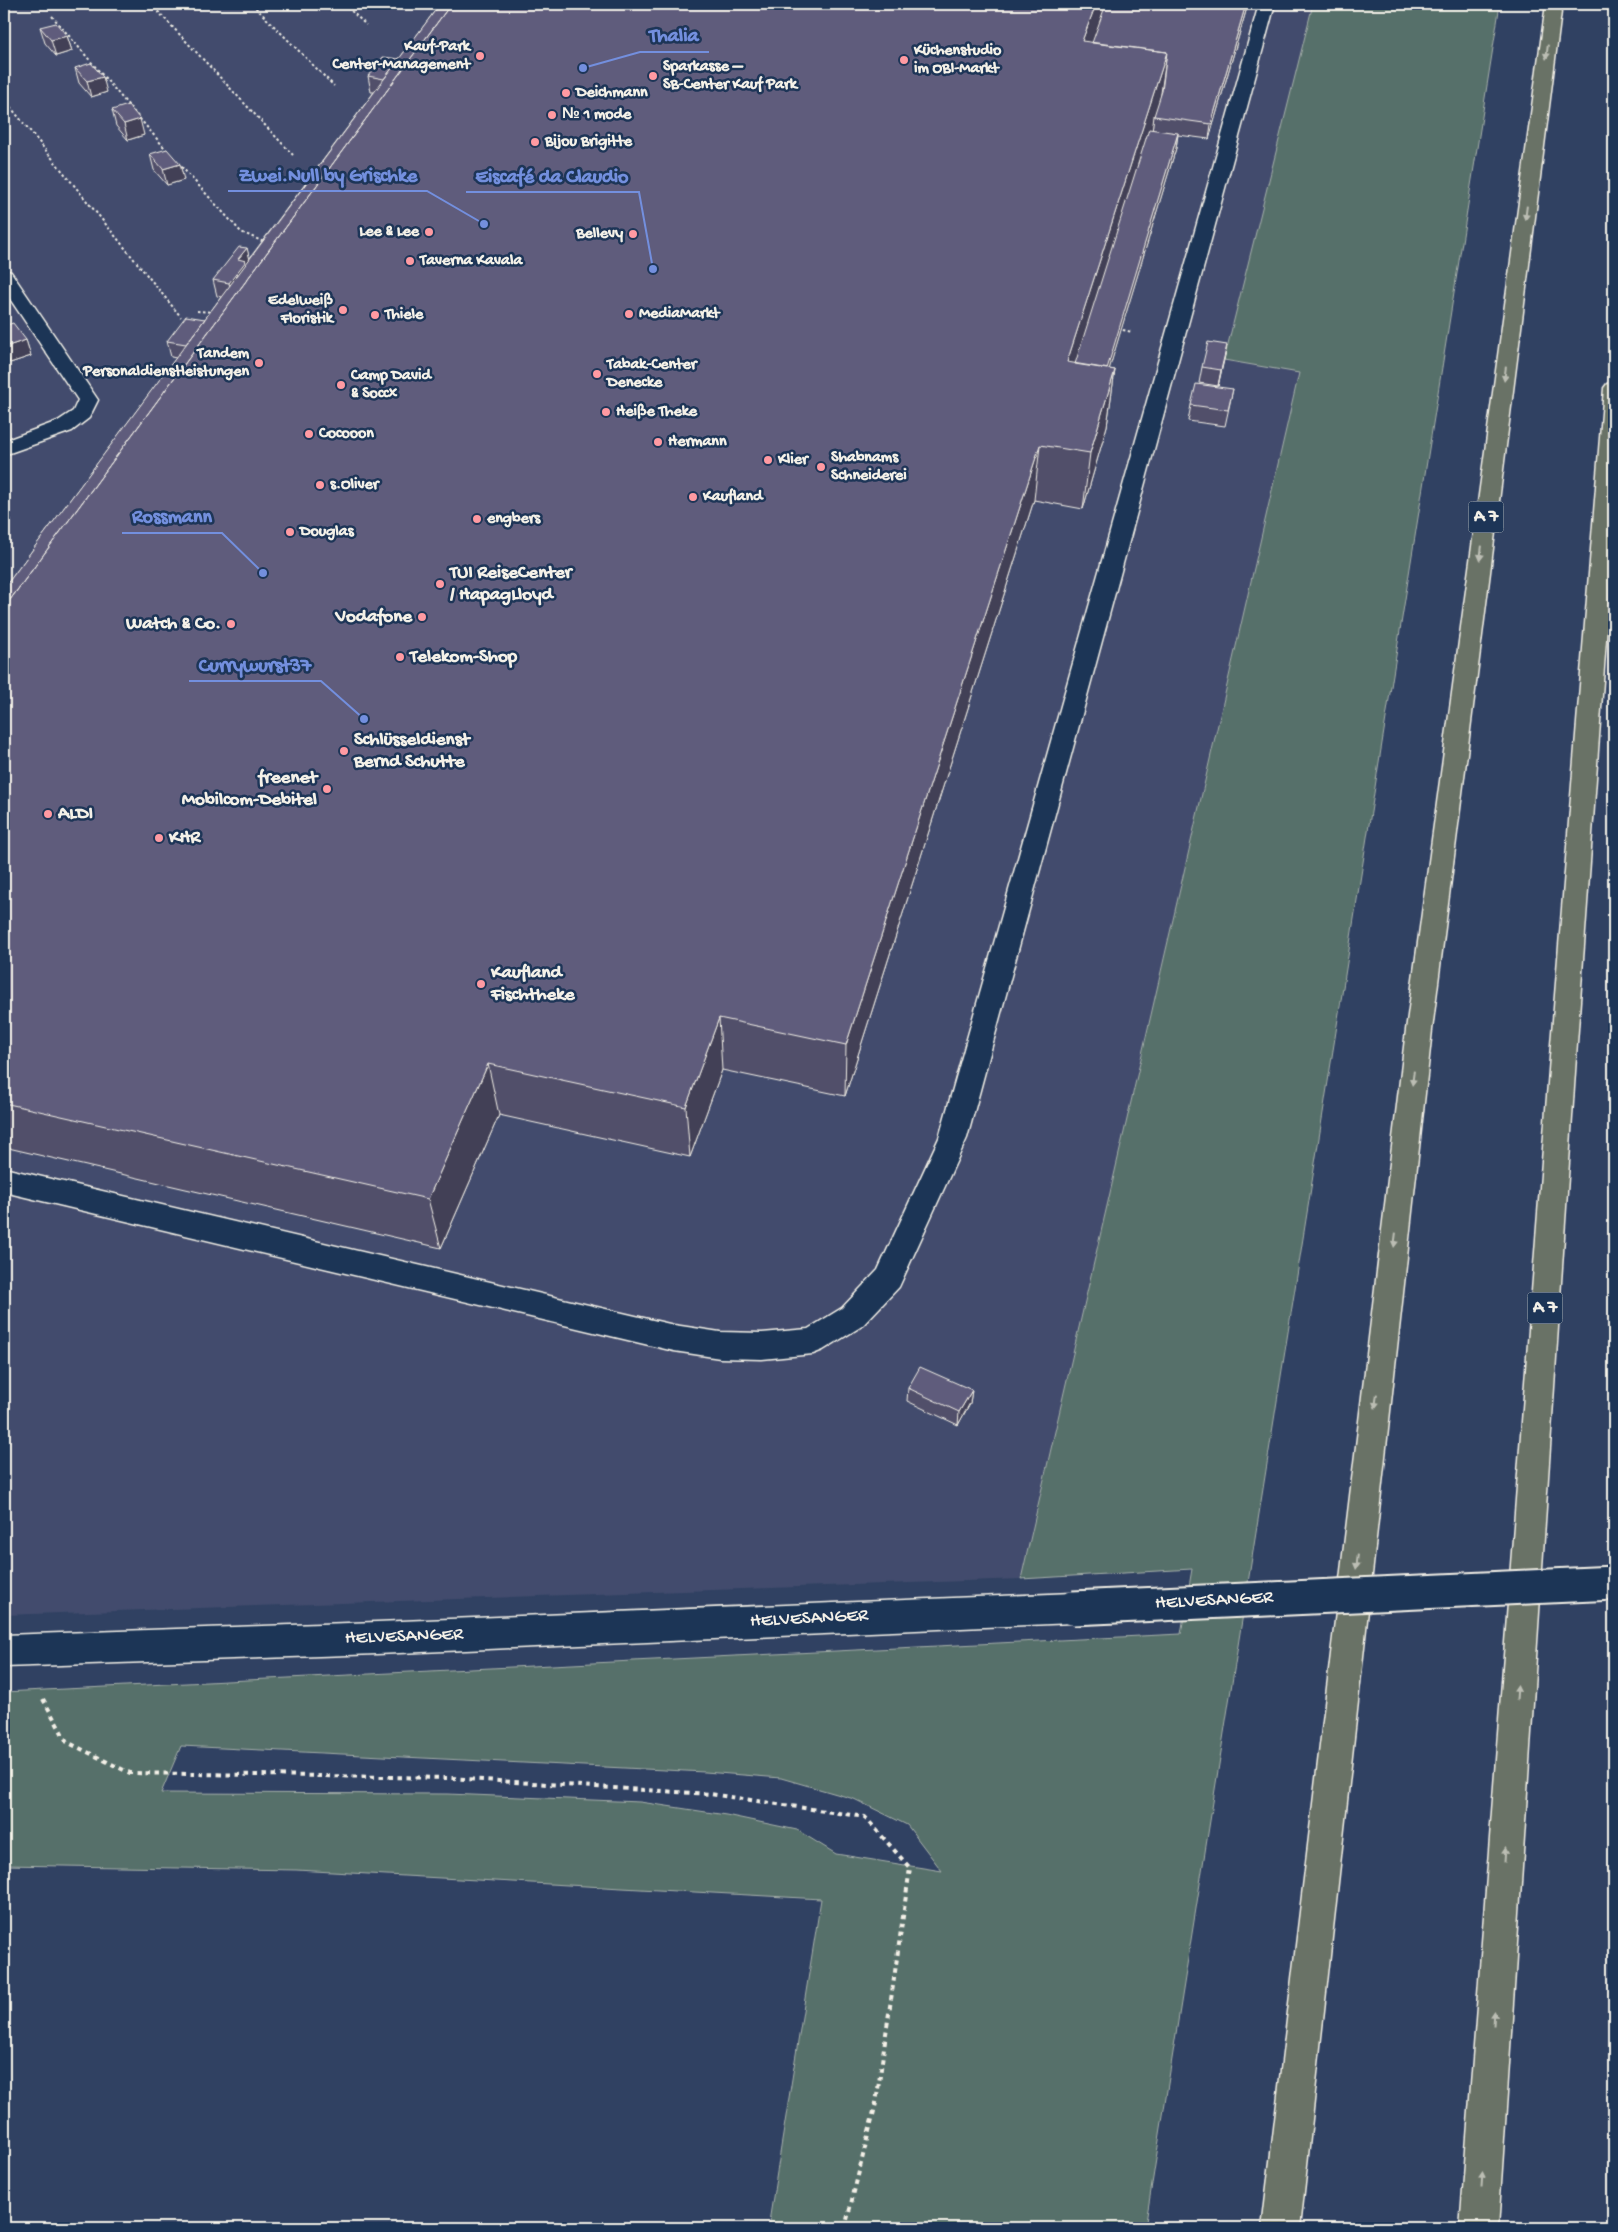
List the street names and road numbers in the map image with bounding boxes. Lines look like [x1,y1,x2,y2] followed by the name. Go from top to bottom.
[1468,502,1504,532] road number: A 7
[1528,1292,1562,1324] road number: A 7
[1154,1586,1275,1616] street label: HELVESANGER
[749,1604,870,1634] street label: HELVESANGER
[345,1623,465,1651] street label: HELVESANGER

